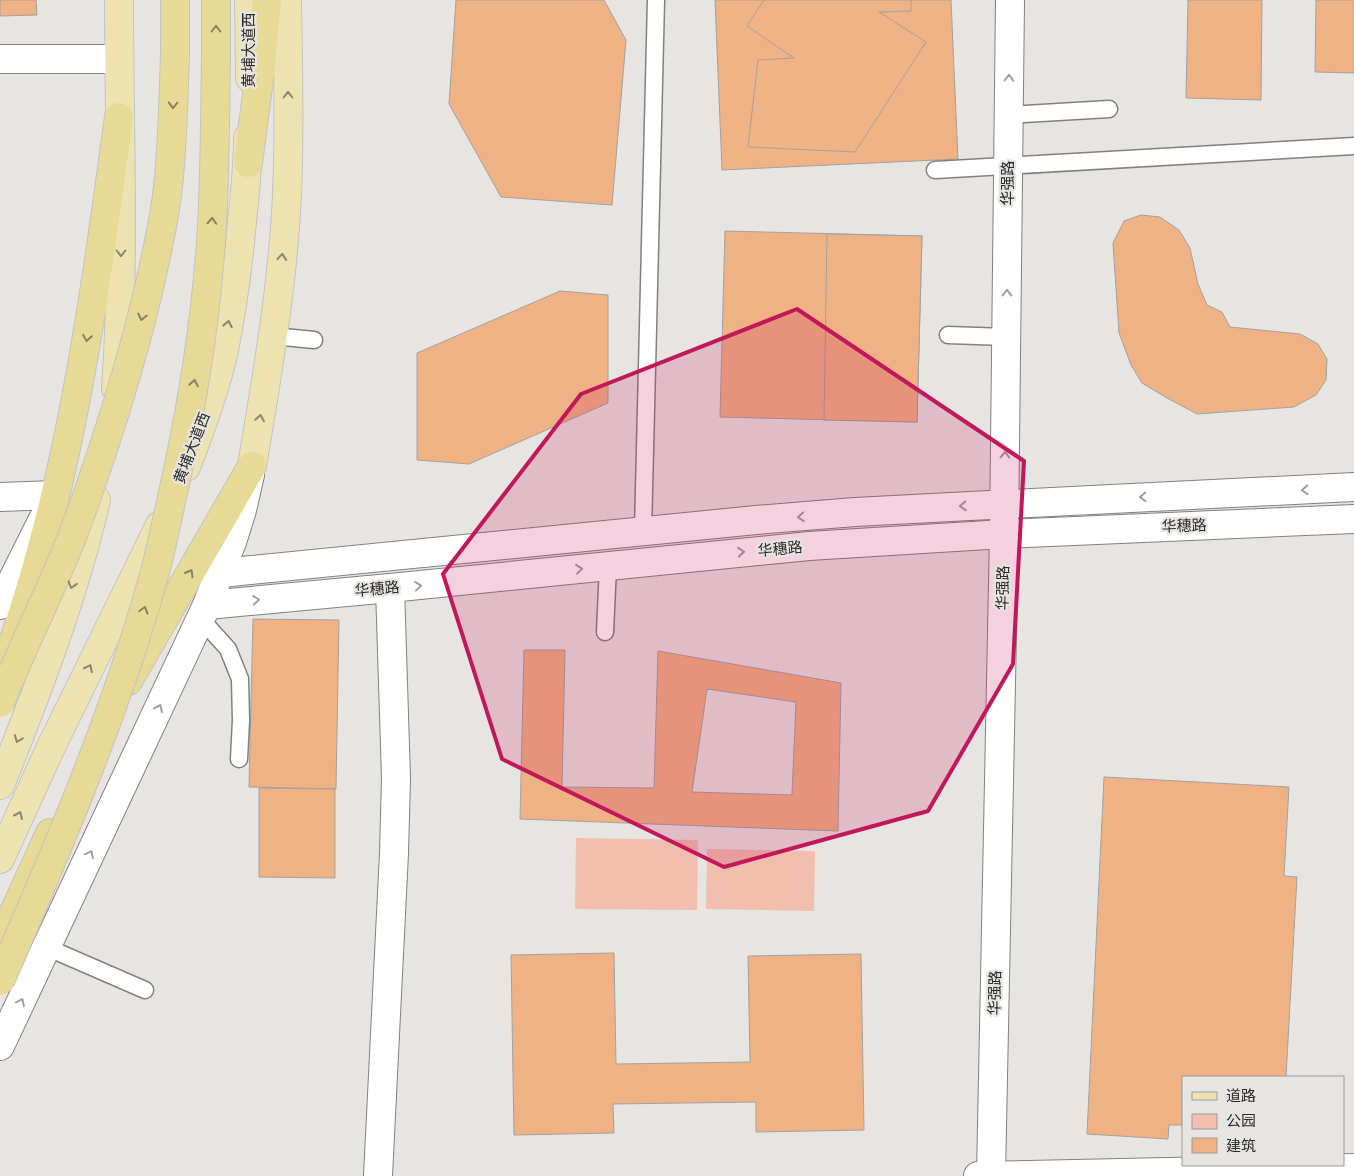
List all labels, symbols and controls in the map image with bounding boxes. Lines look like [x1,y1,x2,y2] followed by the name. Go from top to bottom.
[239,12,258,88] street label: 黄埔大道西
[211,25,221,32] one-way arrow
[1004,73,1014,81] one-way arrow
[283,90,293,98] one-way arrow
[168,101,179,109] one-way arrow
[998,160,1017,206] street label: 华强路
[206,217,217,225] one-way arrow
[116,250,126,257] one-way arrow
[276,253,287,261] one-way arrow
[1002,288,1012,296] one-way arrow
[137,312,148,321] one-way arrow
[223,320,233,329] one-way arrow
[83,334,93,343] one-way arrow
[189,378,199,387] one-way arrow
[169,409,214,486] street label: 黄埔大道西
[255,414,265,422] one-way arrow
[1000,451,1010,458] one-way arrow
[1301,484,1309,495] one-way arrow
[1139,492,1147,503] one-way arrow
[959,500,967,511] one-way arrow
[797,511,805,522] one-way arrow
[1161,515,1207,536] street label: 华穗路
[757,537,803,560] street label: 华穗路
[737,547,745,558] one-way arrow
[575,564,583,575] one-way arrow
[993,565,1012,611] street label: 华强路
[184,570,194,579] one-way arrow
[354,577,400,600] street label: 华穗路
[414,580,422,591] one-way arrow
[68,581,78,589] one-way arrow
[252,595,260,606] one-way arrow
[139,606,149,614] one-way arrow
[83,664,93,673] one-way arrow
[153,704,164,713] one-way arrow
[14,734,24,742] one-way arrow
[13,811,24,820] one-way arrow
[83,851,93,860] one-way arrow
[985,970,1004,1016] street label: 华强路
[14,998,25,1007] one-way arrow
[1182,1076,1344,1166] legend
[1226,1086,1256,1105] text: 道路
[1226,1111,1256,1130] text: 公园
[1226,1136,1256,1155] text: 建筑

